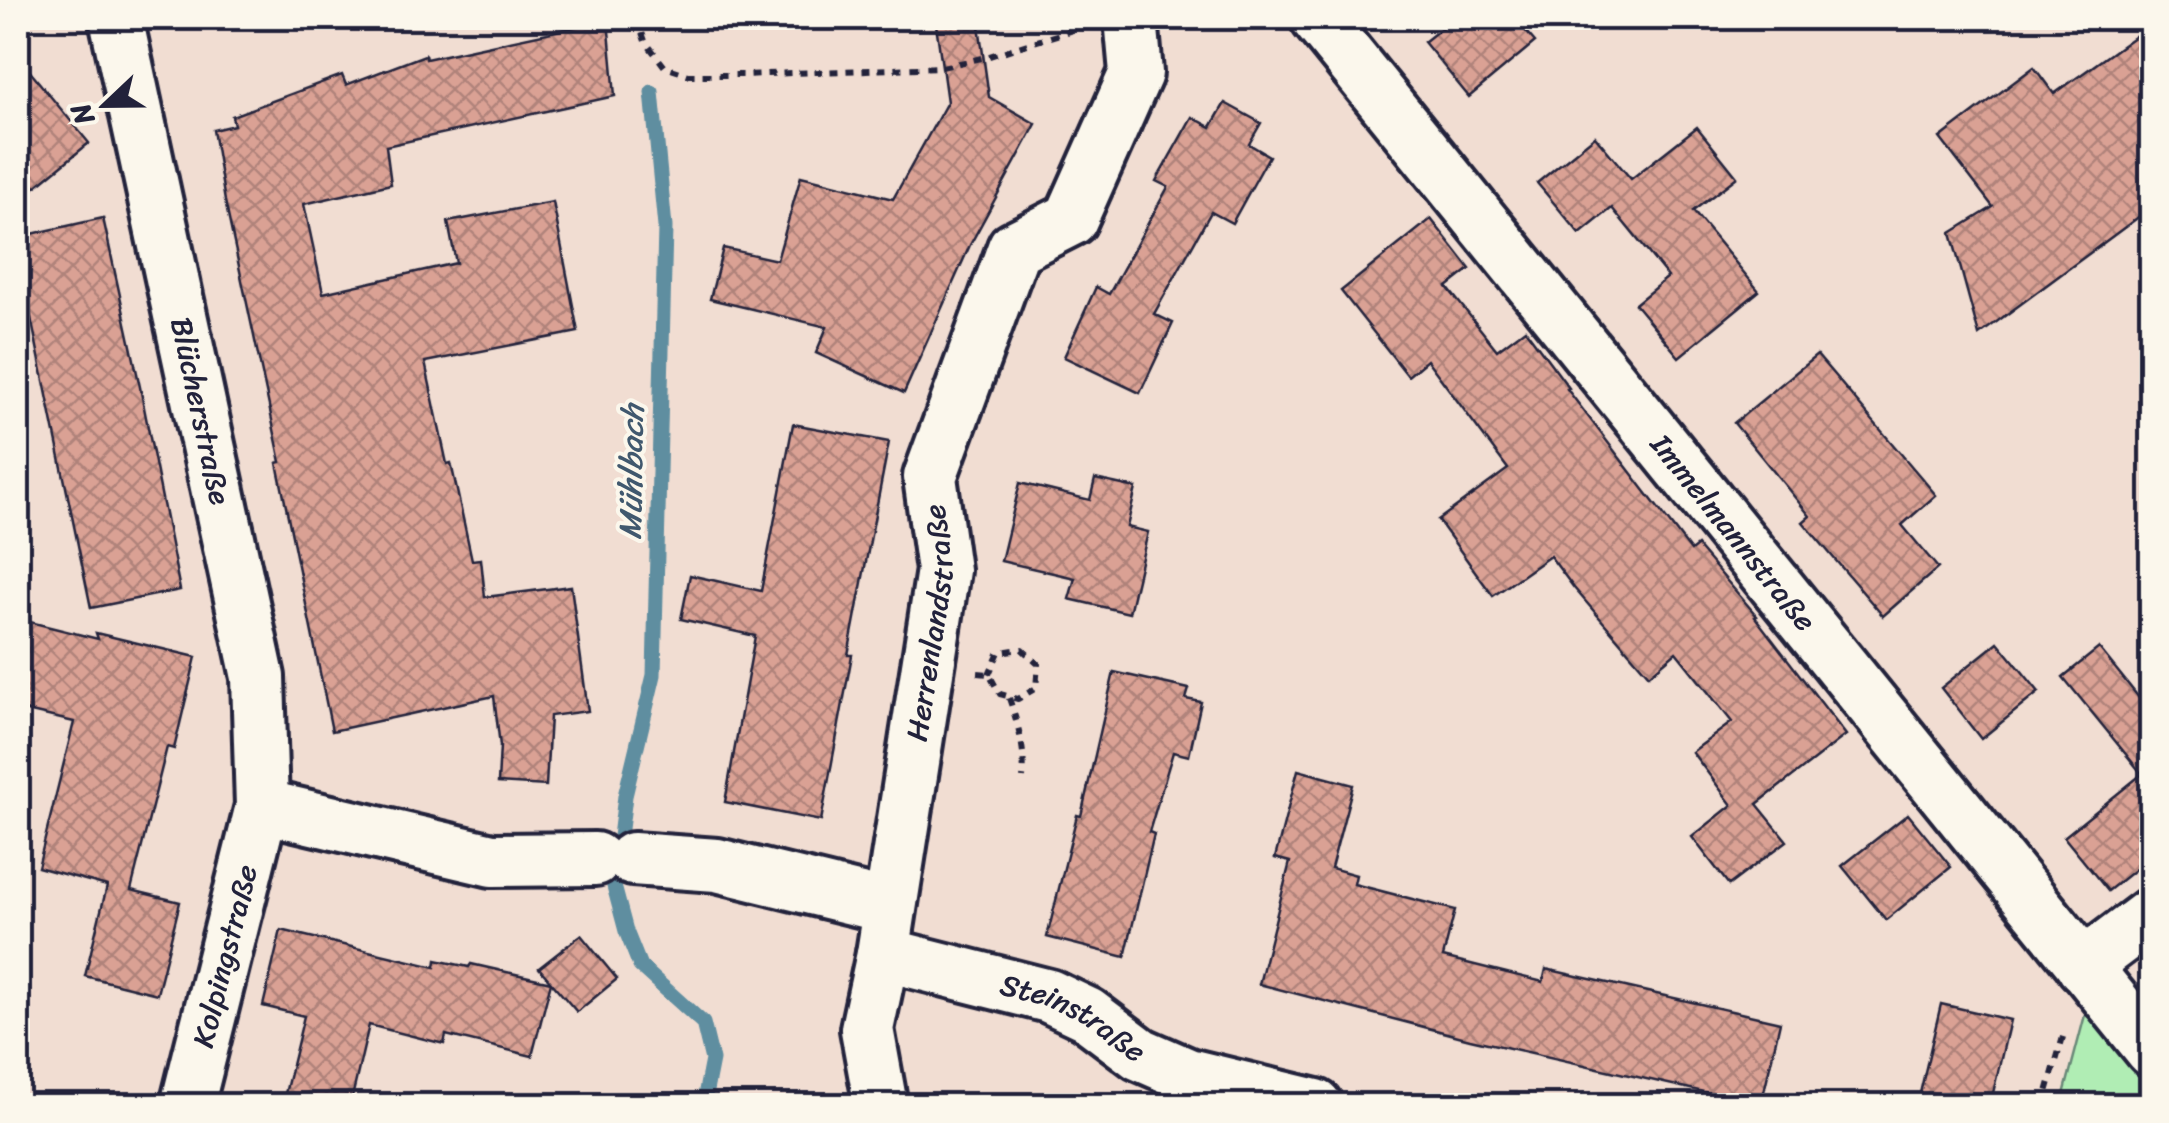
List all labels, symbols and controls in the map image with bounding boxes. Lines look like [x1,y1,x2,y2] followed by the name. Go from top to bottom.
[55,55,155,155] north arrow
[56,95,109,133] text: N
[154,312,247,510] street label: Blücherstraße
[602,401,661,540] water label: Mühlbach
[1635,420,1831,644] street label: Immelmannstraße
[890,501,970,745] street label: Herrenlandstraße
[176,859,274,1053] street label: Kolpingstraße
[994,958,1158,1077] street label: Steinstraße

